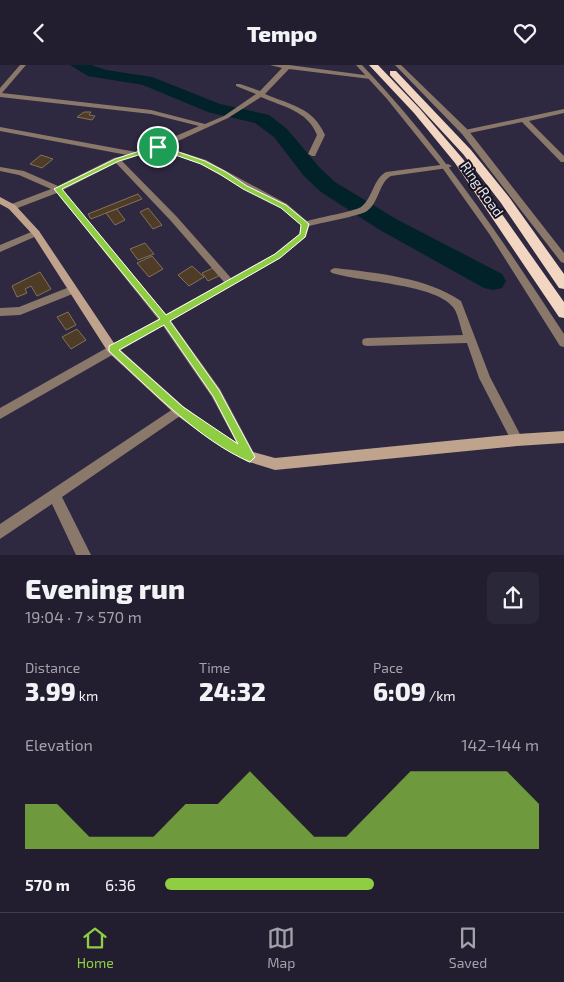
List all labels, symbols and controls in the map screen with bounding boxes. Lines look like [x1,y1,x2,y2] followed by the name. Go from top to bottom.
[25,19,53,47] icon: back
[511,19,539,47] icon: heart
[247,20,317,46] text: Tempo
[137,126,179,168] pin
[144,133,172,161] icon: arrive
[457,158,508,220] street label: Ring Road
[25,571,185,605] text: Evening run
[487,572,539,624] button: share
[25,607,142,626] text: 19:04 · 7 × 570 m
[25,659,80,676] text: Distance
[199,659,230,676] text: Time
[373,659,403,676] text: Pace
[25,676,76,706] text: 3.99
[199,676,266,706] text: 24:32
[373,676,426,706] text: 6:09
[76,687,98,704] text: km
[426,687,456,704] text: /km
[25,735,93,754] text: Elevation
[461,735,539,754] text: 142–144 m
[25,875,70,894] text: 570 m
[105,875,136,894] text: 6:36
[77,924,114,971] tab: Home
[267,924,295,971] tab: Map
[449,924,487,971] tab: Saved

